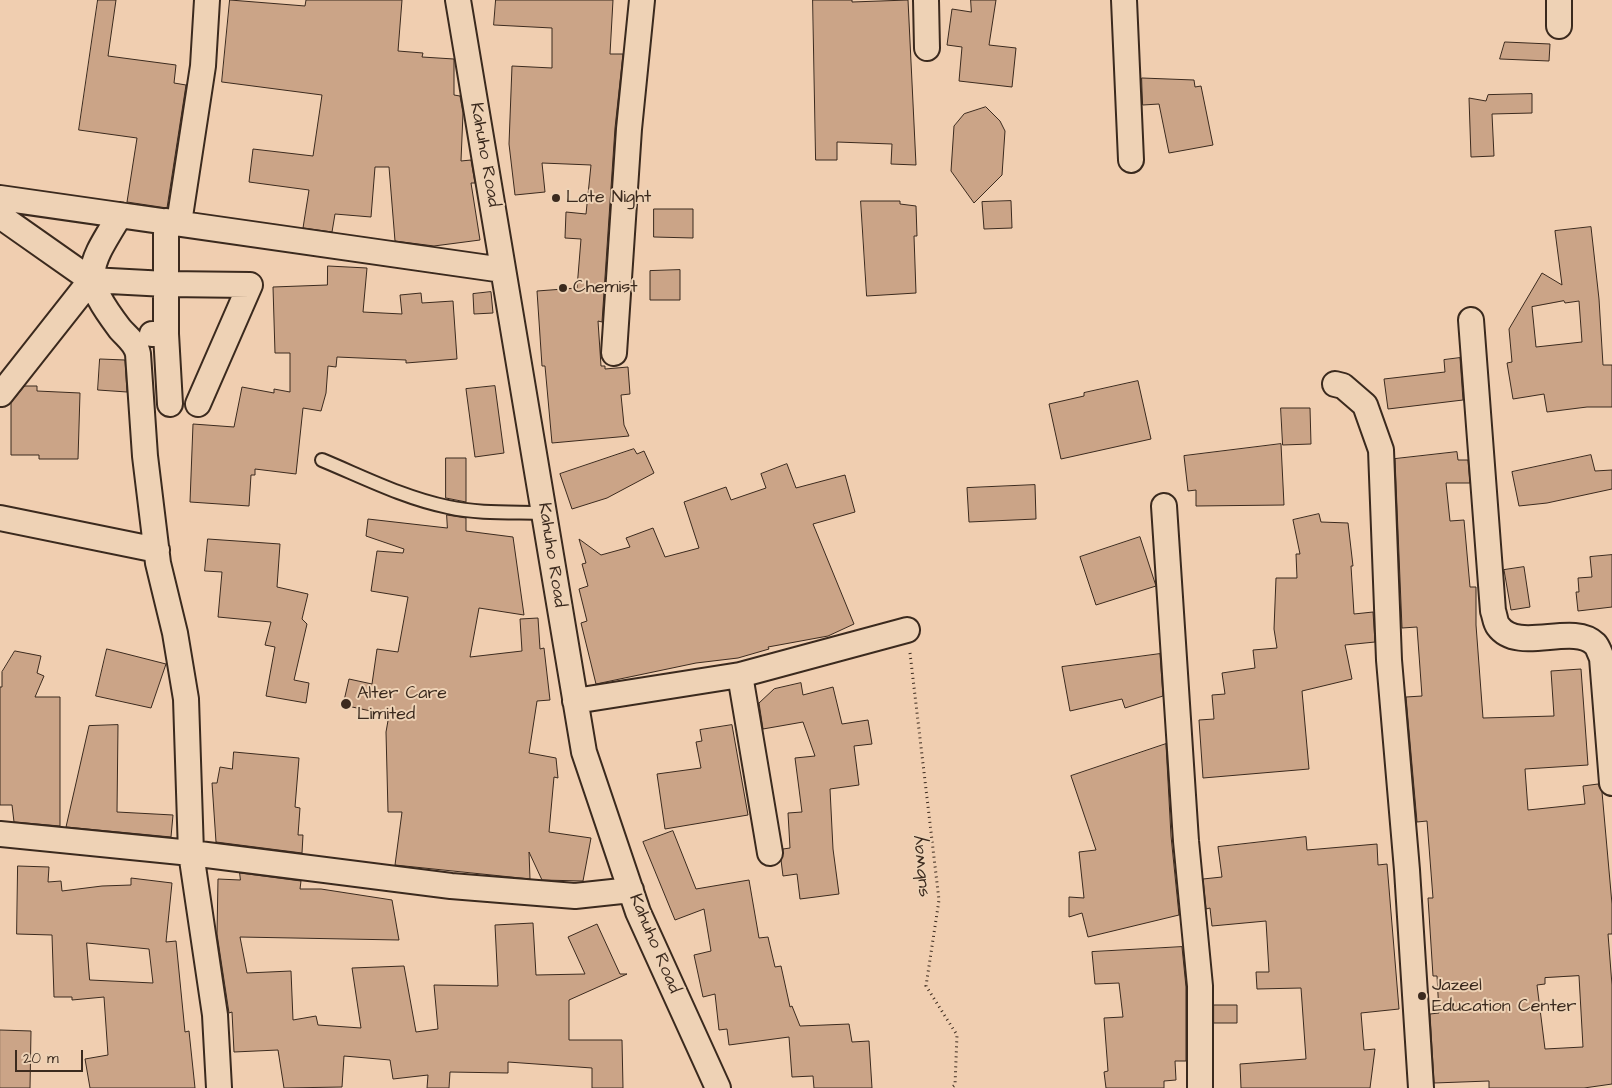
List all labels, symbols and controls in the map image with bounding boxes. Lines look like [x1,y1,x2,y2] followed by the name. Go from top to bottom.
[464,101,504,209] street label: Kahuho Road
[566,187,651,209] place label: Late Night
[550,192,562,204] marker: Late Night
[573,277,637,299] place label: Chemist
[557,282,569,294] marker: Chemist
[532,501,570,609] street label: Kahuho Road
[357,683,447,726] place label: Alter Care Limited
[339,697,353,711] marker: Alter Care Limited
[908,834,934,898] street label: subway
[623,891,685,997] street label: Kahuho Road
[1432,975,1576,1018] place label: Jazeel Education Center
[1416,990,1428,1002] marker: Jazeel Education Center
[18,1040,85,1072] scale bar
[23,1048,59,1069] text: 20 m

